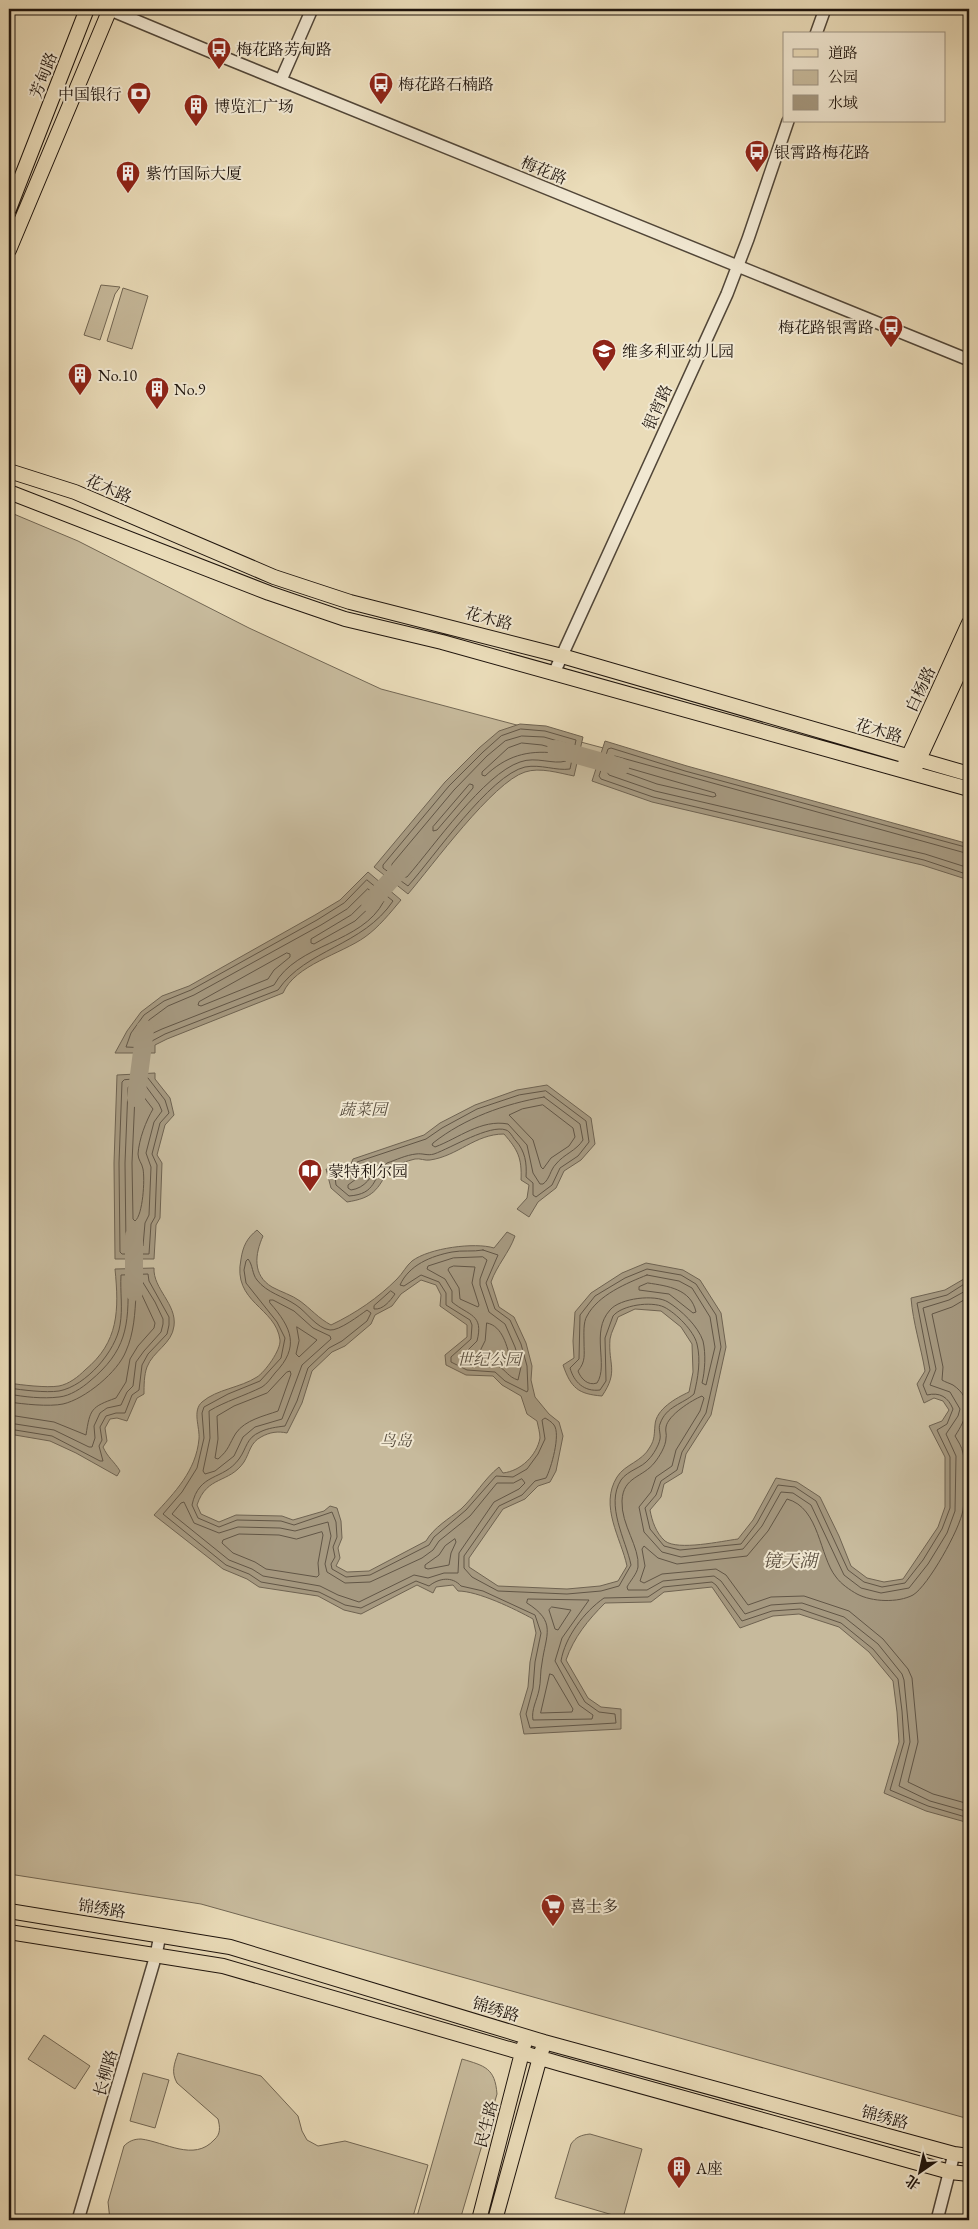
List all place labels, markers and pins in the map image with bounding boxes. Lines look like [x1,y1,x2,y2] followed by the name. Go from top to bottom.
[206,36,232,70] bus stop icon: 梅花路芳甸路
[236,39,332,60] place label: 梅花路芳甸路
[368,71,394,105] bus stop icon: 梅花路石楠路
[398,74,494,95] place label: 梅花路石楠路
[126,81,152,115] bank icon: 中国银行
[58,84,122,105] place label: 中国银行
[183,93,209,127] building icon: 博览汇广场
[214,96,294,117] place label: 博览汇广场
[744,139,770,173] bus stop icon: 银霄路梅花路
[774,142,870,163] place label: 银霄路梅花路
[115,160,141,194] building icon: 紫竹国际大厦
[146,163,242,184] place label: 紫竹国际大厦
[878,314,904,348] bus stop icon: 梅花路银霄路
[778,317,874,338] place label: 梅花路银霄路
[591,338,617,372] school or university icon: 维多利亚幼儿园
[622,341,734,362] place label: 维多利亚幼儿园
[67,362,93,396] building icon: No.10
[98,365,138,386] place label: No.10
[144,376,170,410] building icon: No.9
[174,379,206,400] place label: No.9
[297,1158,323,1192] library icon: 蒙特利尔园
[328,1161,408,1182] place label: 蒙特利尔园
[540,1893,566,1927] supermarket icon: 喜士多
[570,1896,618,1917] place label: 喜士多
[666,2155,692,2189] building icon: A座
[695,2158,723,2179] place label: A座

